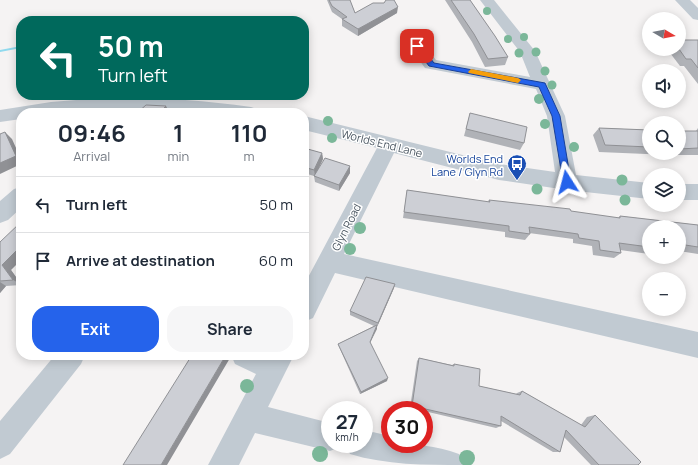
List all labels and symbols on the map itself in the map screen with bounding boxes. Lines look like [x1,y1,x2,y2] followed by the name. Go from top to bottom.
[642,12,686,56] north arrow
[400,29,434,63] pin
[340,126,425,160] street label: Worlds End Lane
[431,151,503,179] place label: Worlds End Lane / Glyn Rd
[506,153,528,181] bus stop icon: Worlds End Lane / Glyn Rd
[546,161,588,203] position arrow
[328,201,364,253] street label: Glyn Road
[381,401,433,453] speed limit sign: 30

